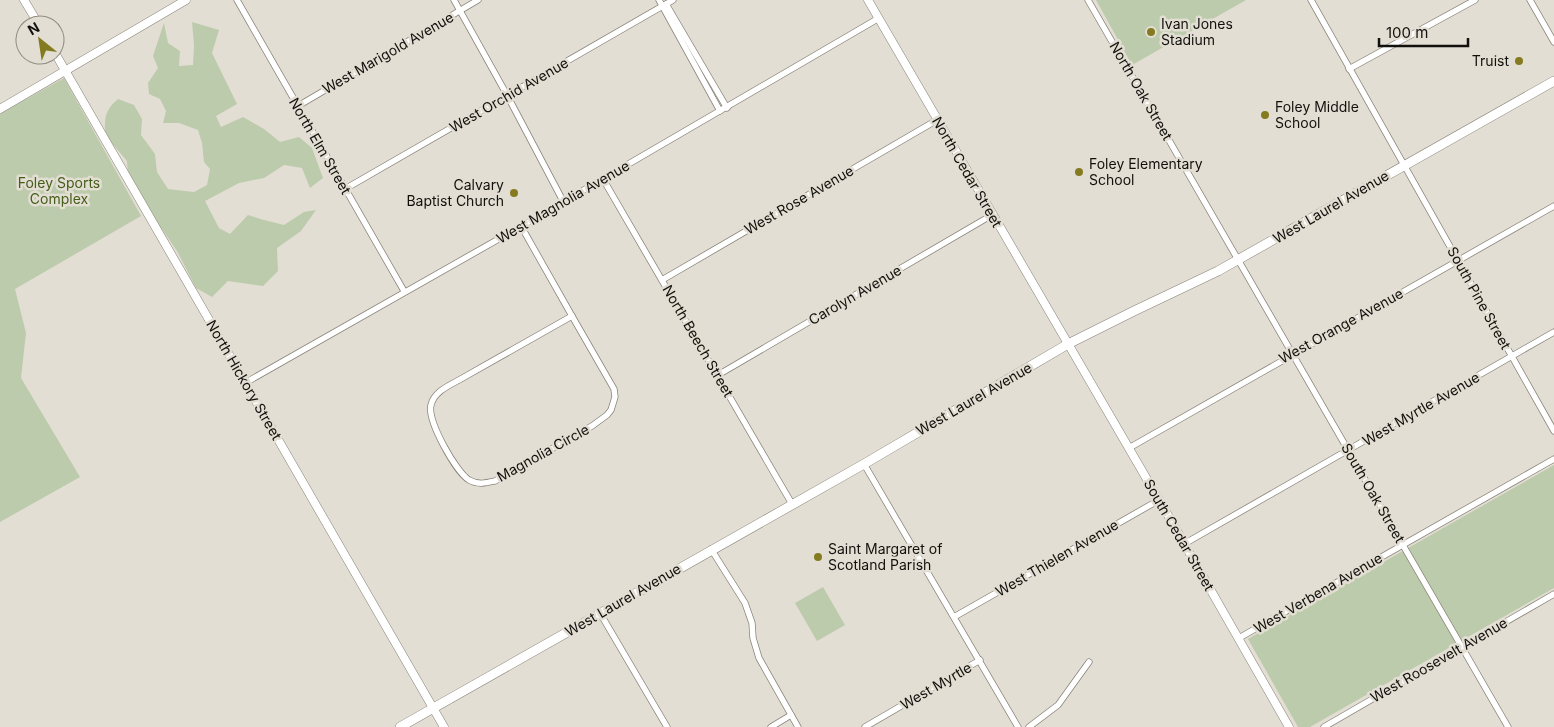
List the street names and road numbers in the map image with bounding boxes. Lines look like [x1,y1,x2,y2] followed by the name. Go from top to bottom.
[319,8,456,97] street label: West Marigold Avenue
[1106,38,1177,143] street label: North Oak Street
[446,54,571,135] street label: West Orchid Avenue
[286,94,355,197] street label: North Elm Street
[929,113,1006,230] street label: North Cedar Street
[493,157,632,247] street label: West Magnolia Avenue
[741,161,856,238] street label: West Rose Avenue
[1270,166,1392,247] street label: West Laurel Avenue
[1444,243,1515,352] street label: South Pine Street
[805,261,904,328] street label: Carolyn Avenue
[659,282,738,400] street label: North Beech Street
[1276,284,1406,367] street label: West Orange Avenue
[203,317,286,443] street label: North Hickory Street
[913,358,1035,439] street label: West Laurel Avenue
[1359,368,1482,449] street label: West Myrtle Avenue
[494,420,592,485] street label: Magnolia Circle
[1338,440,1409,546] street label: South Oak Street
[1141,476,1218,594] street label: South Cedar Street
[992,515,1121,600] street label: West Thielen Avenue
[1250,549,1385,636] street label: West Verbena Avenue
[562,559,684,640] street label: West Laurel Avenue
[1367,613,1510,706] street label: West Roosevelt Avenue
[897,658,974,713] street label: West Myrtle

